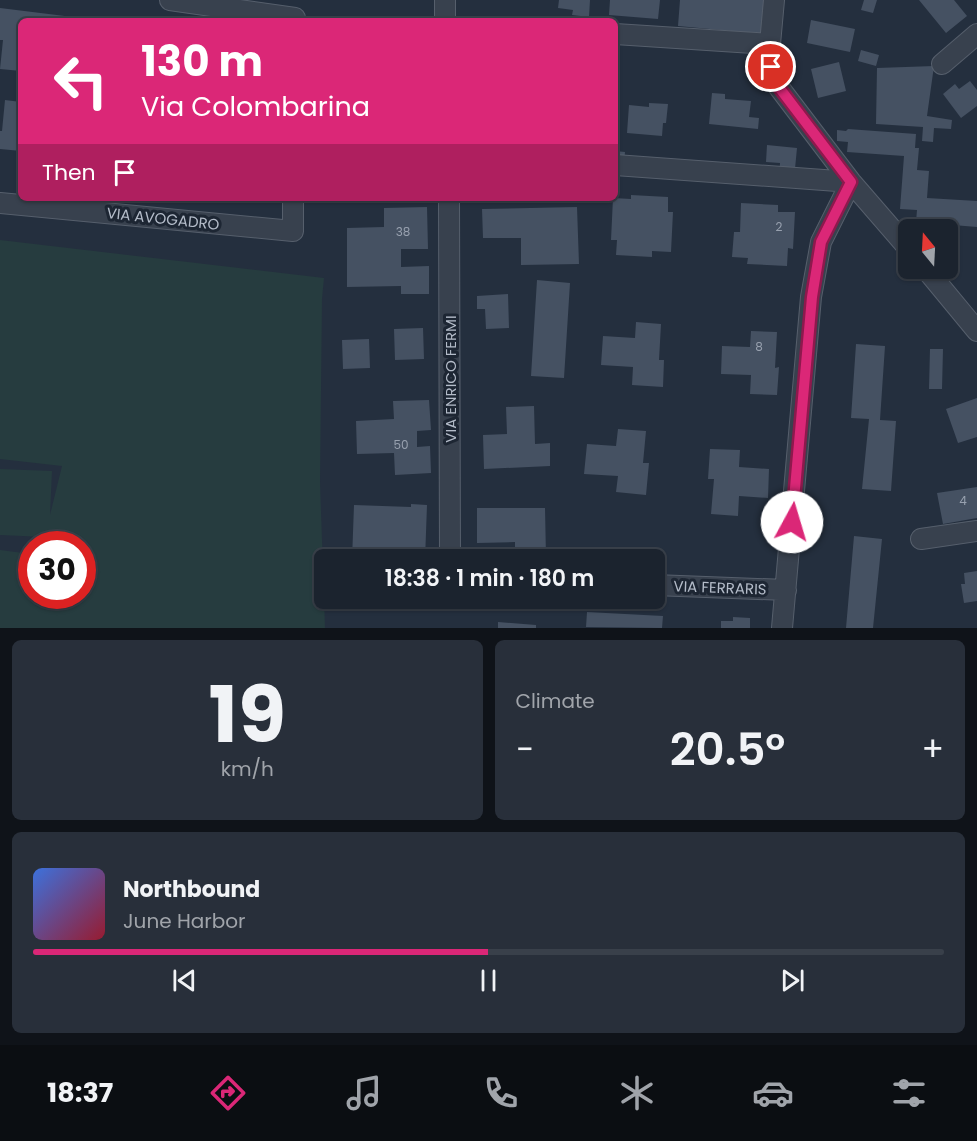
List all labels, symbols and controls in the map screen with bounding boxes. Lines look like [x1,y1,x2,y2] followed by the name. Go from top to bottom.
[141,32,263,91] text: 130 m
[745,41,796,92] pin
[42,42,120,120] icon: left
[754,50,787,83] icon: arrive
[141,88,370,125] text: Via Colombarina
[108,156,141,189] icon: arrive
[42,157,96,188] text: Then
[106,202,221,235] street label: VIA AVOGADRO
[776,218,783,235] house number: 2
[898,219,958,279] north arrow
[898,219,958,279] map controls
[396,223,410,240] house number: 38
[440,315,461,443] street label: VIA ENRICO FERMI
[755,338,763,355] house number: 8
[393,436,409,453] house number: 50
[760,490,824,554] position arrow
[959,492,967,509] house number: 4
[18,531,96,609] speed limit sign: 30
[385,563,594,594] text: 18:38 · 1 min · 180 m
[673,575,767,600] street label: VIA FERRARIS
[209,660,286,769] text: 19
[516,687,595,715] text: Climate
[670,718,785,781] text: 20.5°
[516,726,534,773] text: −
[921,726,944,773] text: +
[221,755,274,783] text: km/h
[123,874,260,905] text: Northbound
[123,907,246,935] text: June Harbor
[168,964,201,997] icon: previous
[472,964,505,997] icon: pause
[776,964,809,997] icon: next
[207,1072,249,1114] icon: directions
[343,1072,385,1114] icon: music
[480,1072,522,1114] icon: phone
[616,1072,658,1114] icon: climate
[752,1072,794,1114] icon: car
[888,1072,930,1114] icon: filters
[47,1074,113,1111] text: 18:37

